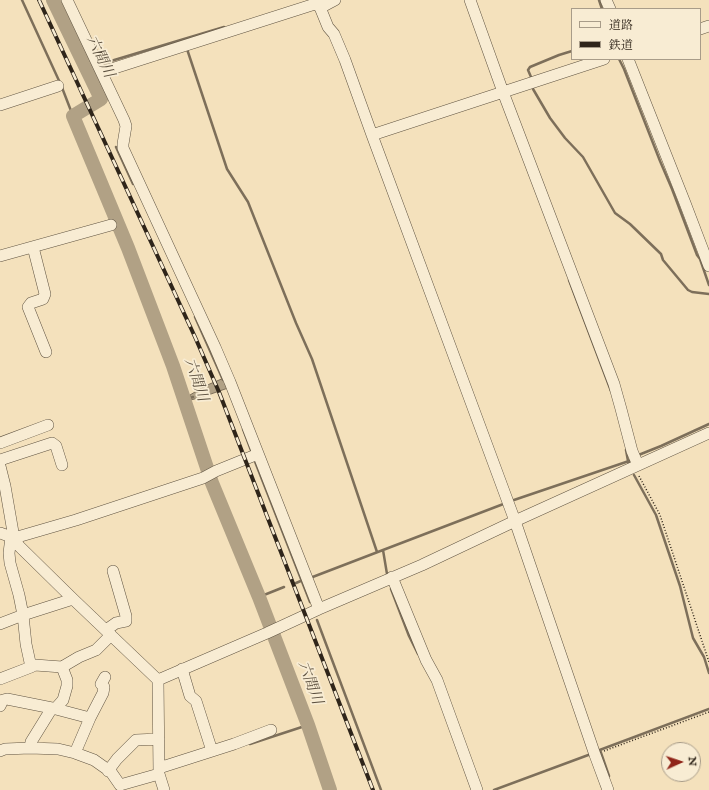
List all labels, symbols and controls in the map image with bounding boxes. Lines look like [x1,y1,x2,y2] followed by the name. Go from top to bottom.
[571,8,701,60] legend
[609,18,633,33] text: 道路
[81,33,117,81] water label: 六間川
[609,38,633,53] text: 鉄道
[179,356,211,404] water label: 六間川
[293,659,325,707] water label: 六間川
[661,742,701,782] north arrow
[685,756,699,767] text: N

